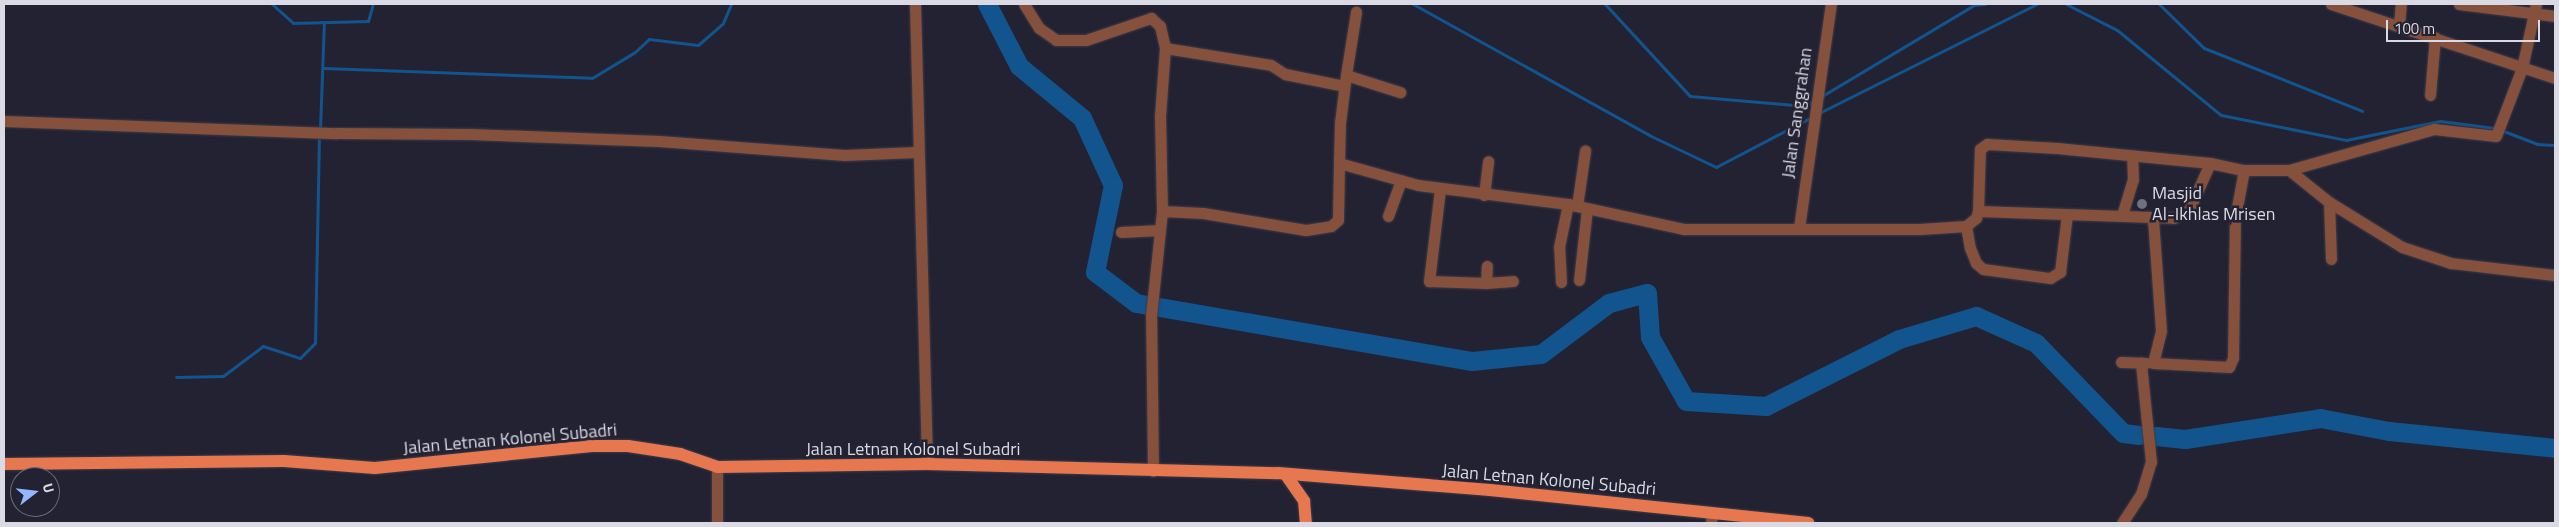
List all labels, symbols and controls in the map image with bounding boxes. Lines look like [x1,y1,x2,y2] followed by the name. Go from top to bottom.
[2389,10,2543,42] scale bar
[2394,17,2435,40] text: 100 m
[1777,46,1817,180] street label: Jalan Sanggrahan
[2152,183,2275,225] place label: Masjid Al-Ikhlas Mrisen
[2136,198,2148,210] marker: Masjid Al-Ikhlas Mrisen
[402,419,618,459] street label: Jalan Letnan Kolonel Subadri
[806,438,1020,460] street label: Jalan Letnan Kolonel Subadri
[1441,460,1657,500] street label: Jalan Letnan Kolonel Subadri
[10,467,60,517] north arrow
[38,481,60,495] text: U

